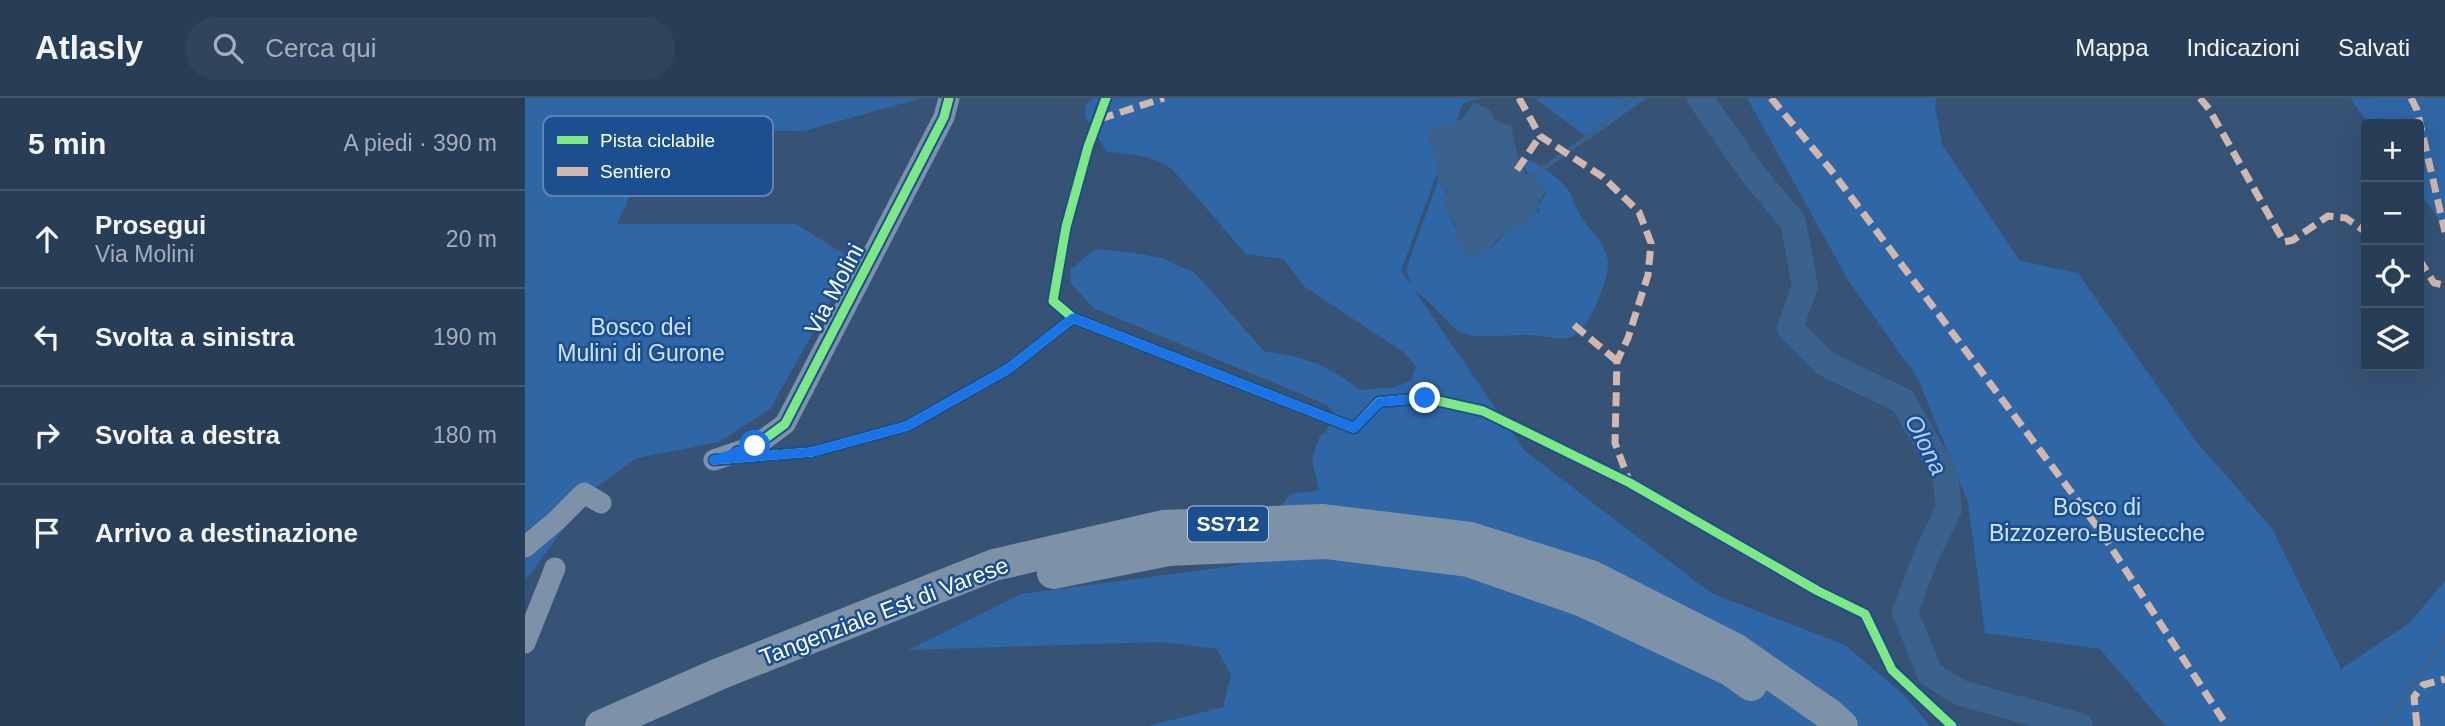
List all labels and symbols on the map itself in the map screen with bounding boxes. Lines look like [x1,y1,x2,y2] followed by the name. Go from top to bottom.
[543,116,773,196] legend
[600,130,715,151] text: Pista ciclabile
[600,161,671,182] text: Sentiero
[799,239,869,339] street label: Via Molini
[557,314,725,366] park label: Bosco dei Mulini di Gurone
[1409,382,1440,413] route end
[1900,410,1953,479] water label: Olona
[739,430,770,461] route start
[1989,494,2205,546] park label: Bosco di Bizzozero-Bustecche
[1188,506,1268,542] road number: SS712
[756,552,1012,670] street label: Tangenziale Est di Varese

